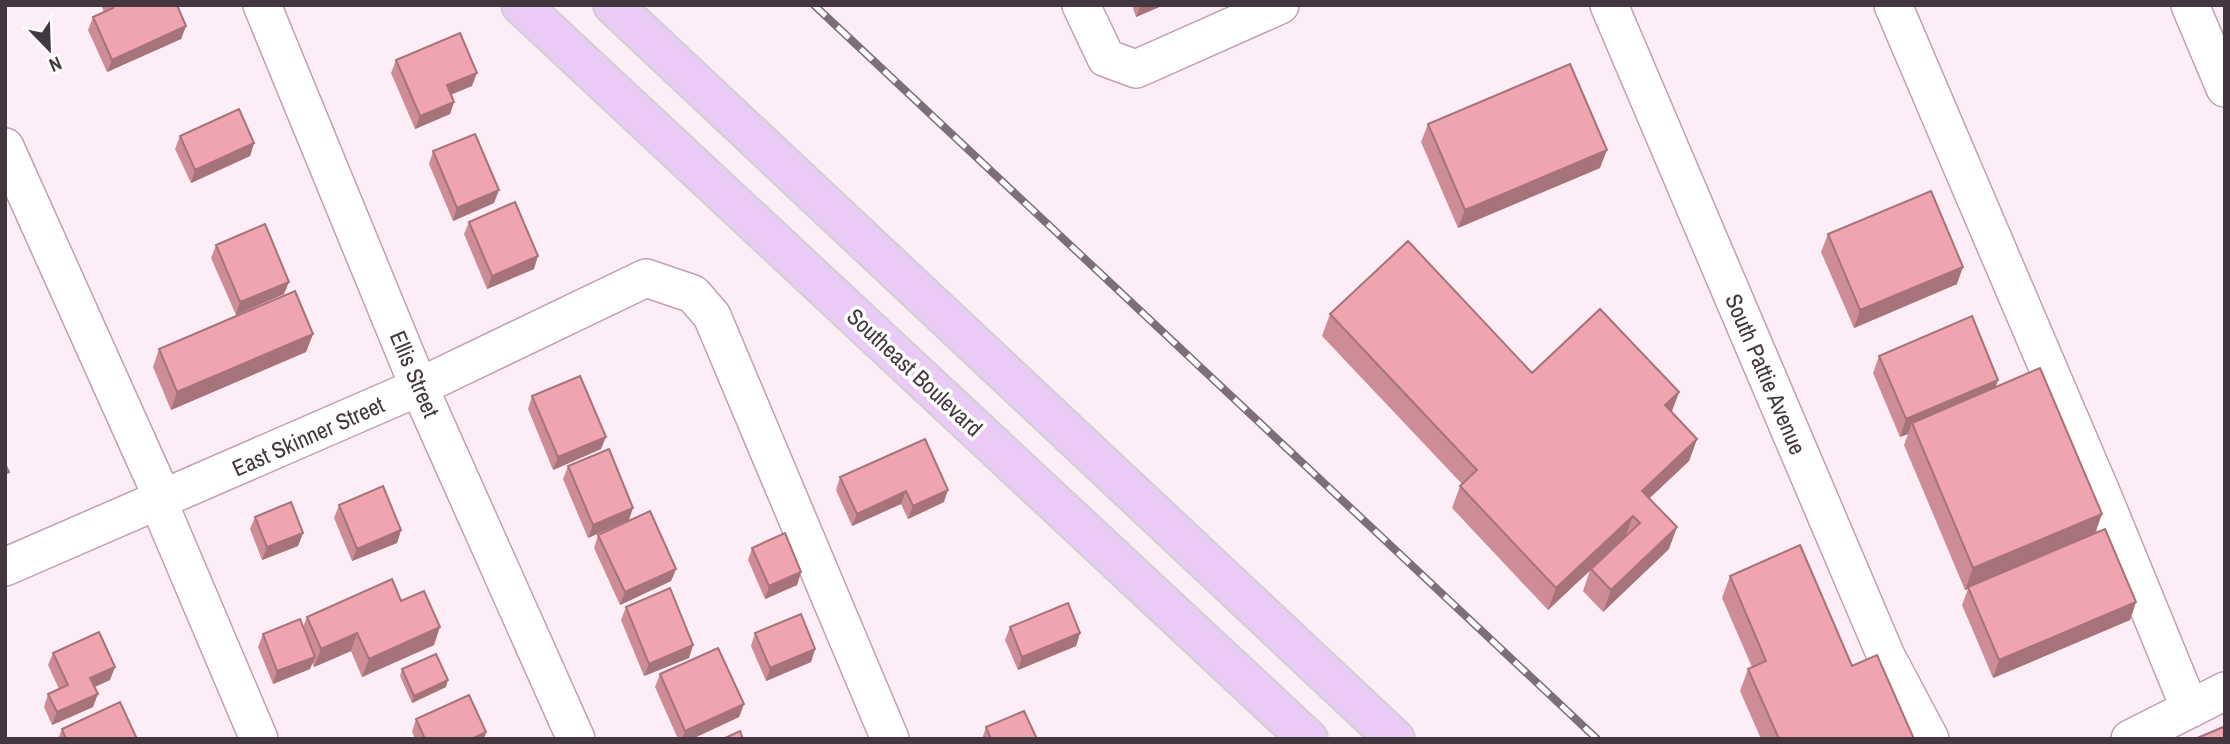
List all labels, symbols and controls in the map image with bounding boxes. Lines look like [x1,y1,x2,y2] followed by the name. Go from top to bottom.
[14,14,84,84] north arrow
[45,50,66,79] text: N
[1718,289,1814,459] street label: South Pattie Avenue
[840,301,990,443] street label: Southeast Boulevard
[383,326,447,422] street label: Ellis Street
[227,389,389,483] street label: East Skinner Street

